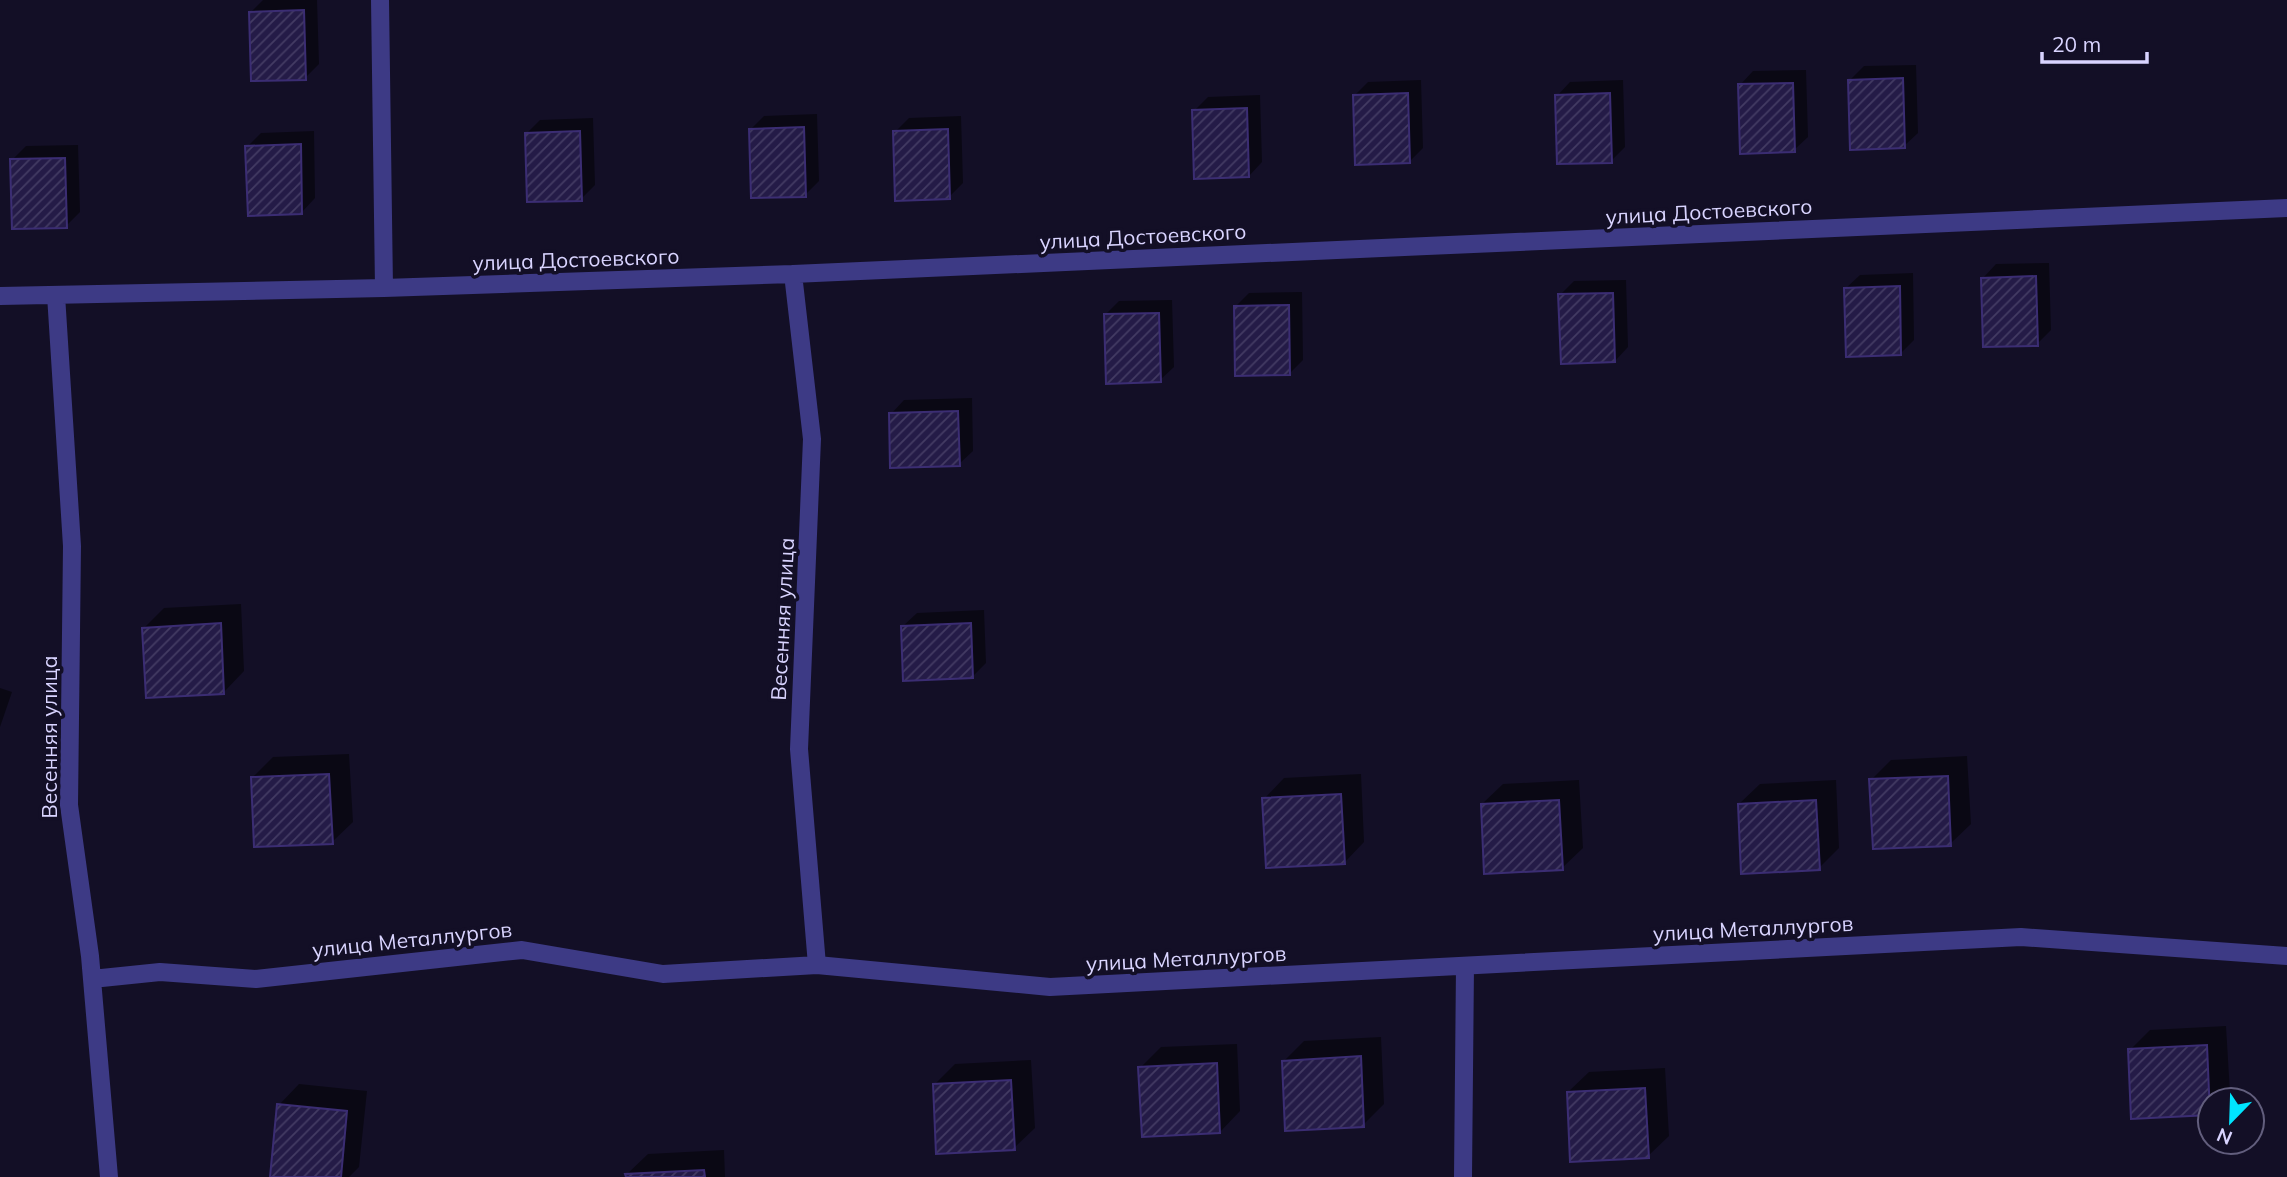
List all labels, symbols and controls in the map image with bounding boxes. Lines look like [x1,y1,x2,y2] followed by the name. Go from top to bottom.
[2042,21,2147,65] scale bar
[2052,31,2101,57] text: 20 m
[1605,193,1813,229] street label: улица Достоевского
[1039,218,1247,254] street label: улица Достоевского
[472,242,680,276] street label: улица Достоевского
[765,537,799,701] street label: Весенняя улица
[36,655,62,819] street label: Весенняя улица
[1652,910,1854,946] street label: улица Металлургов
[311,916,513,962] street label: улица Металлургов
[1085,940,1287,976] street label: улица Металлургов
[2196,1086,2266,1156] north arrow
[2213,1123,2236,1150] text: N

